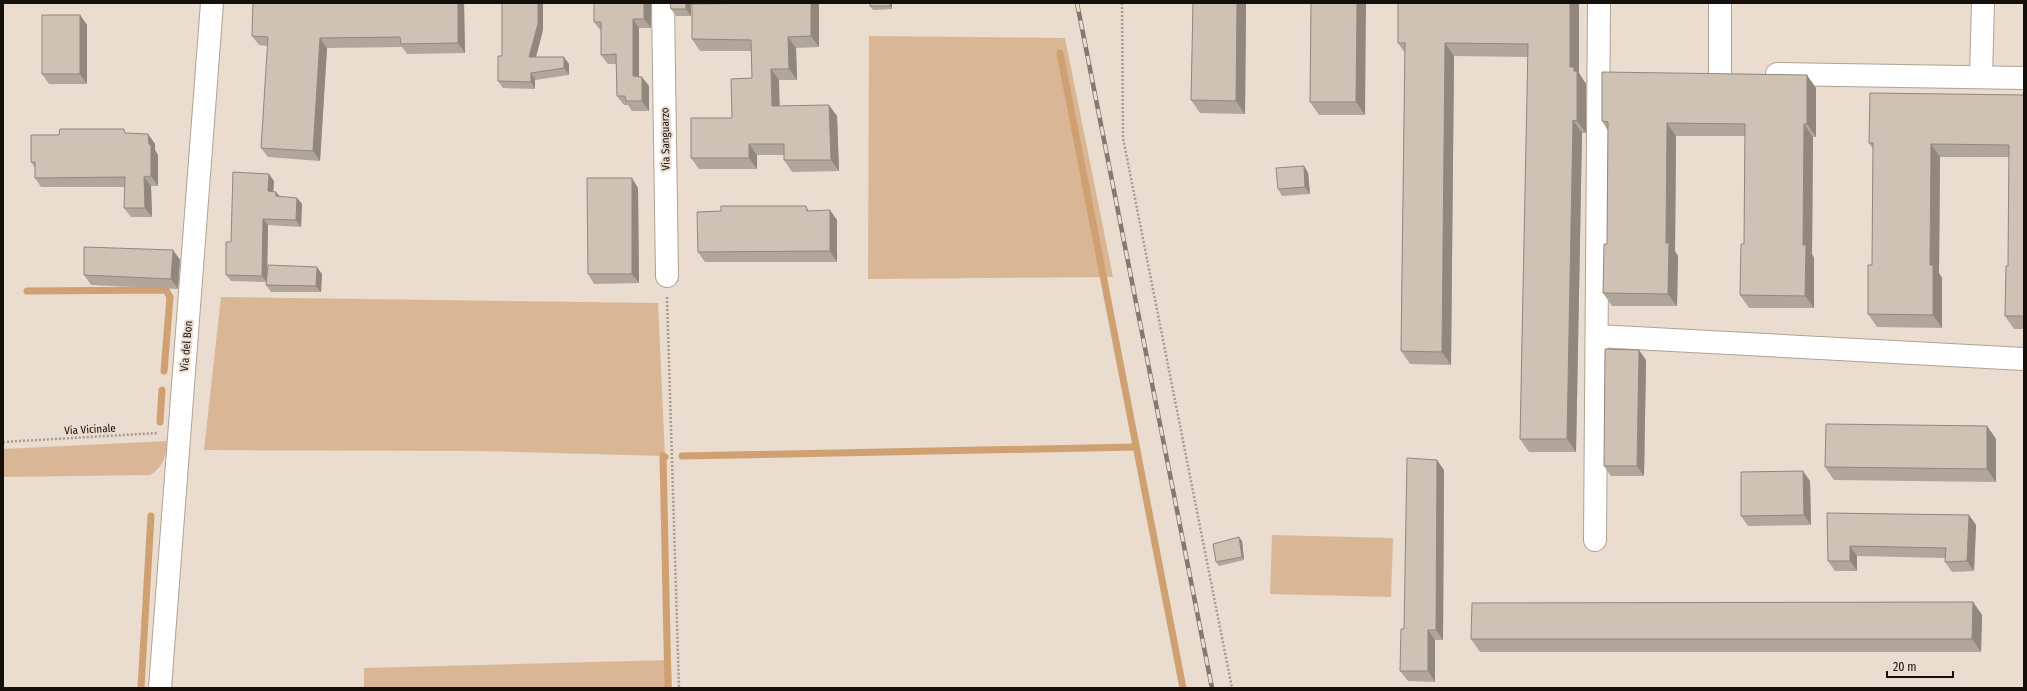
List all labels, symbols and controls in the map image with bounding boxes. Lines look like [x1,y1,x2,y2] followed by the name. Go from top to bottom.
[658,107,673,171] street label: Via Sanguarzo
[178,320,195,372] street label: Via del Bon
[64,422,116,437] street label: Via Vicinale
[1887,653,1953,679] scale bar
[1893,660,1917,674] text: 20 m

